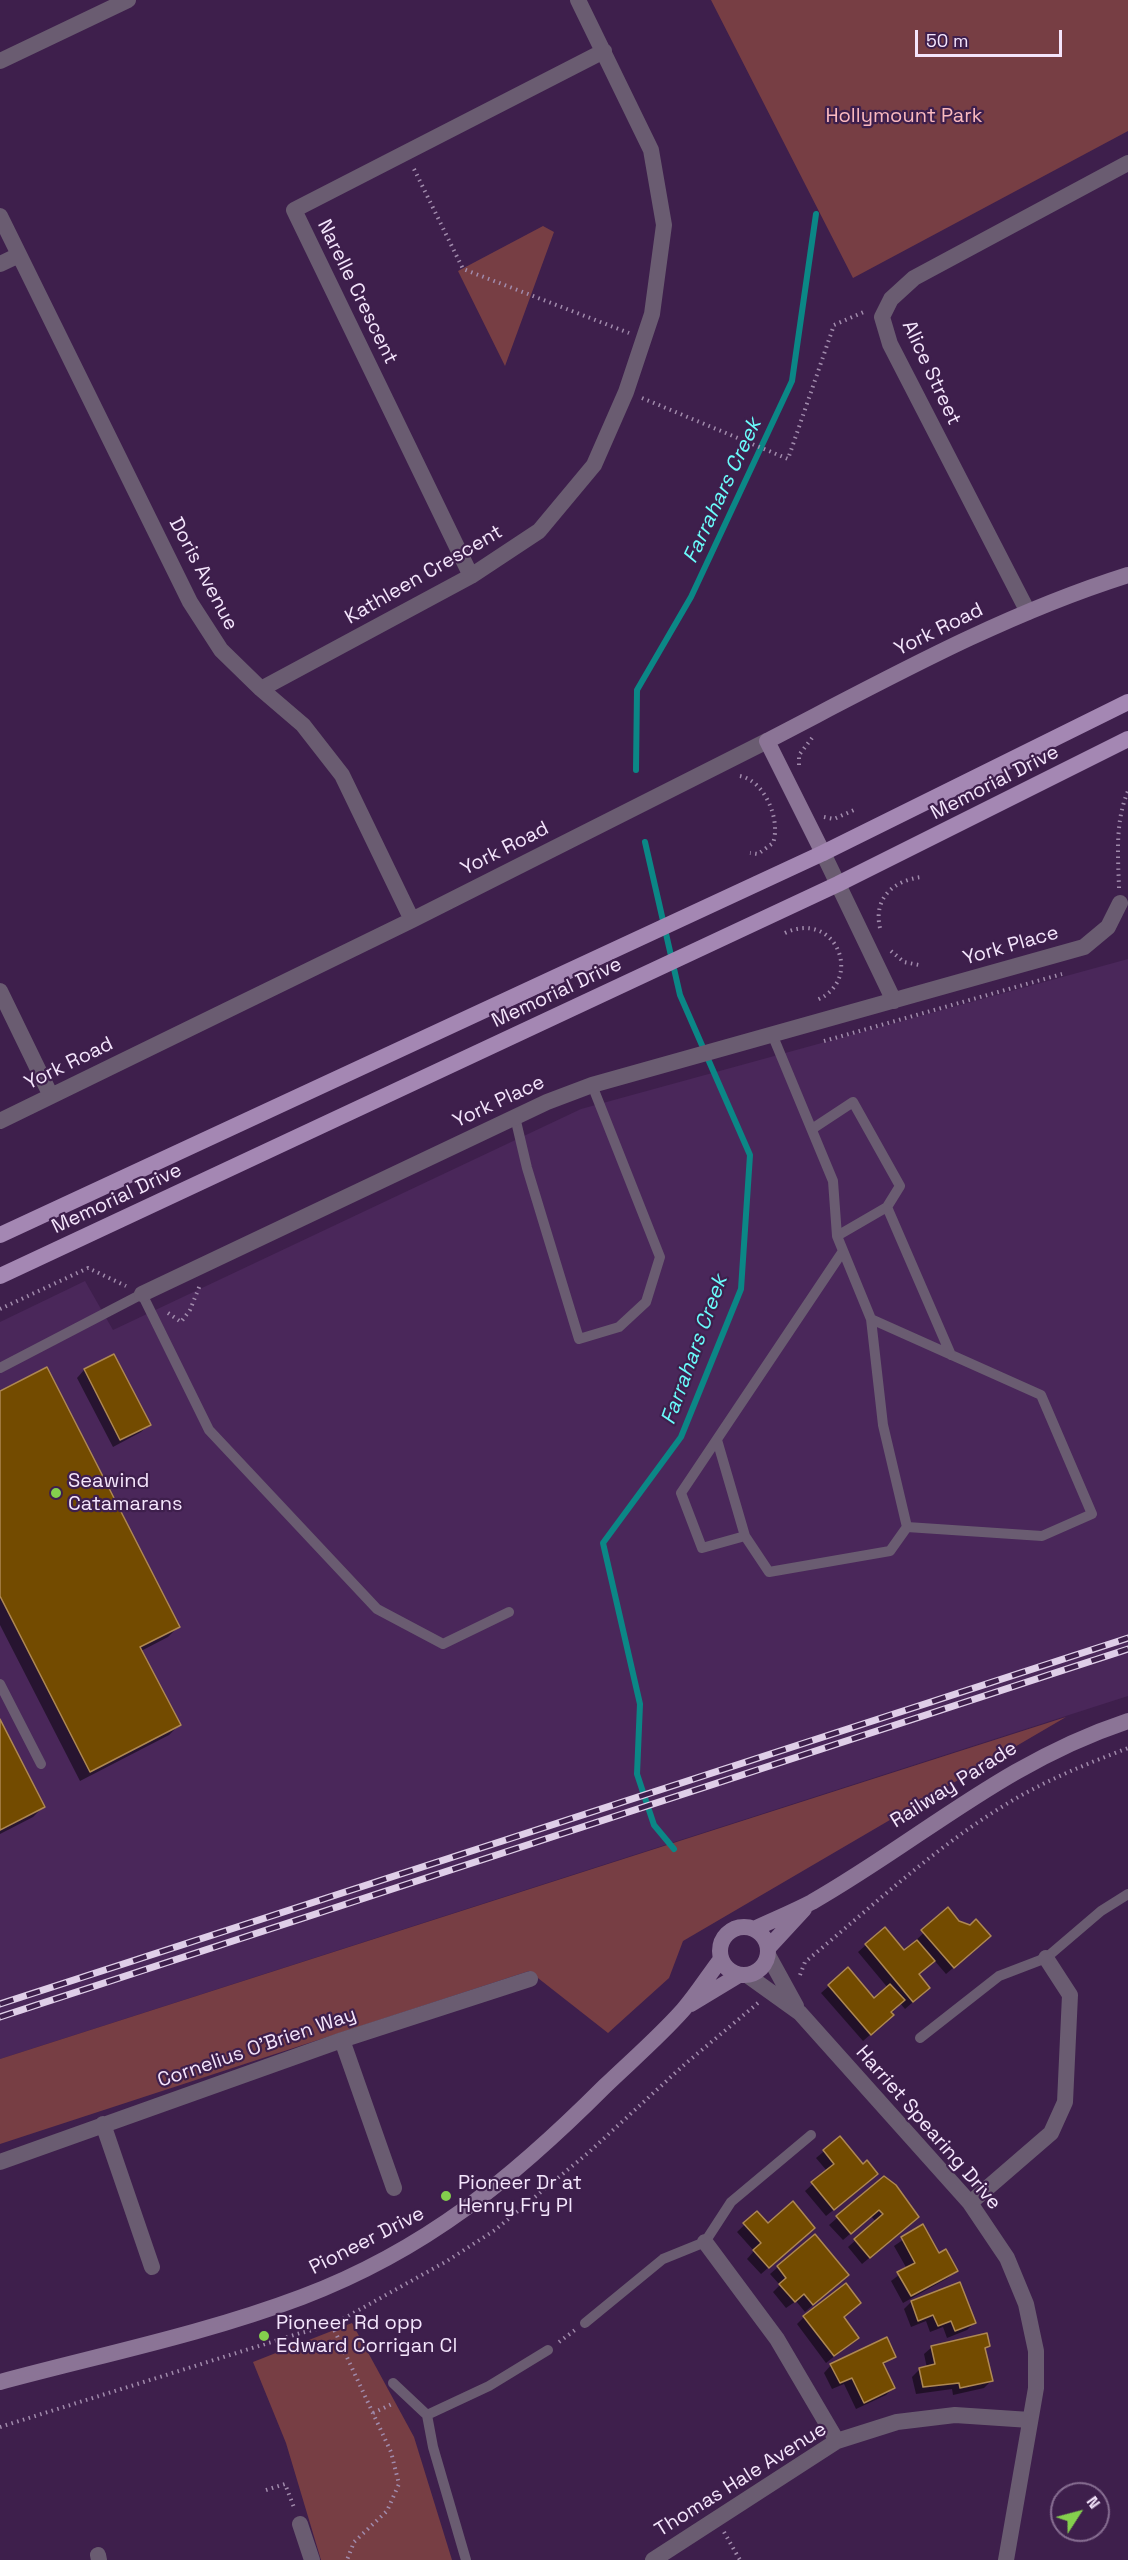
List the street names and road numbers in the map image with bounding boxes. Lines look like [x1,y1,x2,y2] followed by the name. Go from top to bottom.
[312,216,402,368] street label: Narelle Crescent
[896,317,966,429] street label: Alice Street
[163,513,243,635] street label: Doris Avenue
[341,520,507,630] street label: Kathleen Crescent
[891,598,987,662] street label: York Road
[927,740,1063,826] street label: Memorial Drive
[457,817,553,881] street label: York Road
[960,921,1062,971] street label: York Place
[488,952,626,1034] street label: Memorial Drive
[21,1032,117,1096] street label: York Road
[449,1070,549,1134] street label: York Place
[48,1158,186,1240] street label: Memorial Drive
[886,1736,1022,1834] street label: Railway Parade
[155,2003,359,2093] street label: Cornelius O'Brien Way
[850,2041,1006,2215] street label: Harriet Spearing Drive
[306,2202,428,2280] street label: Pioneer Drive
[651,2417,831,2543] street label: Thomas Hale Avenue

